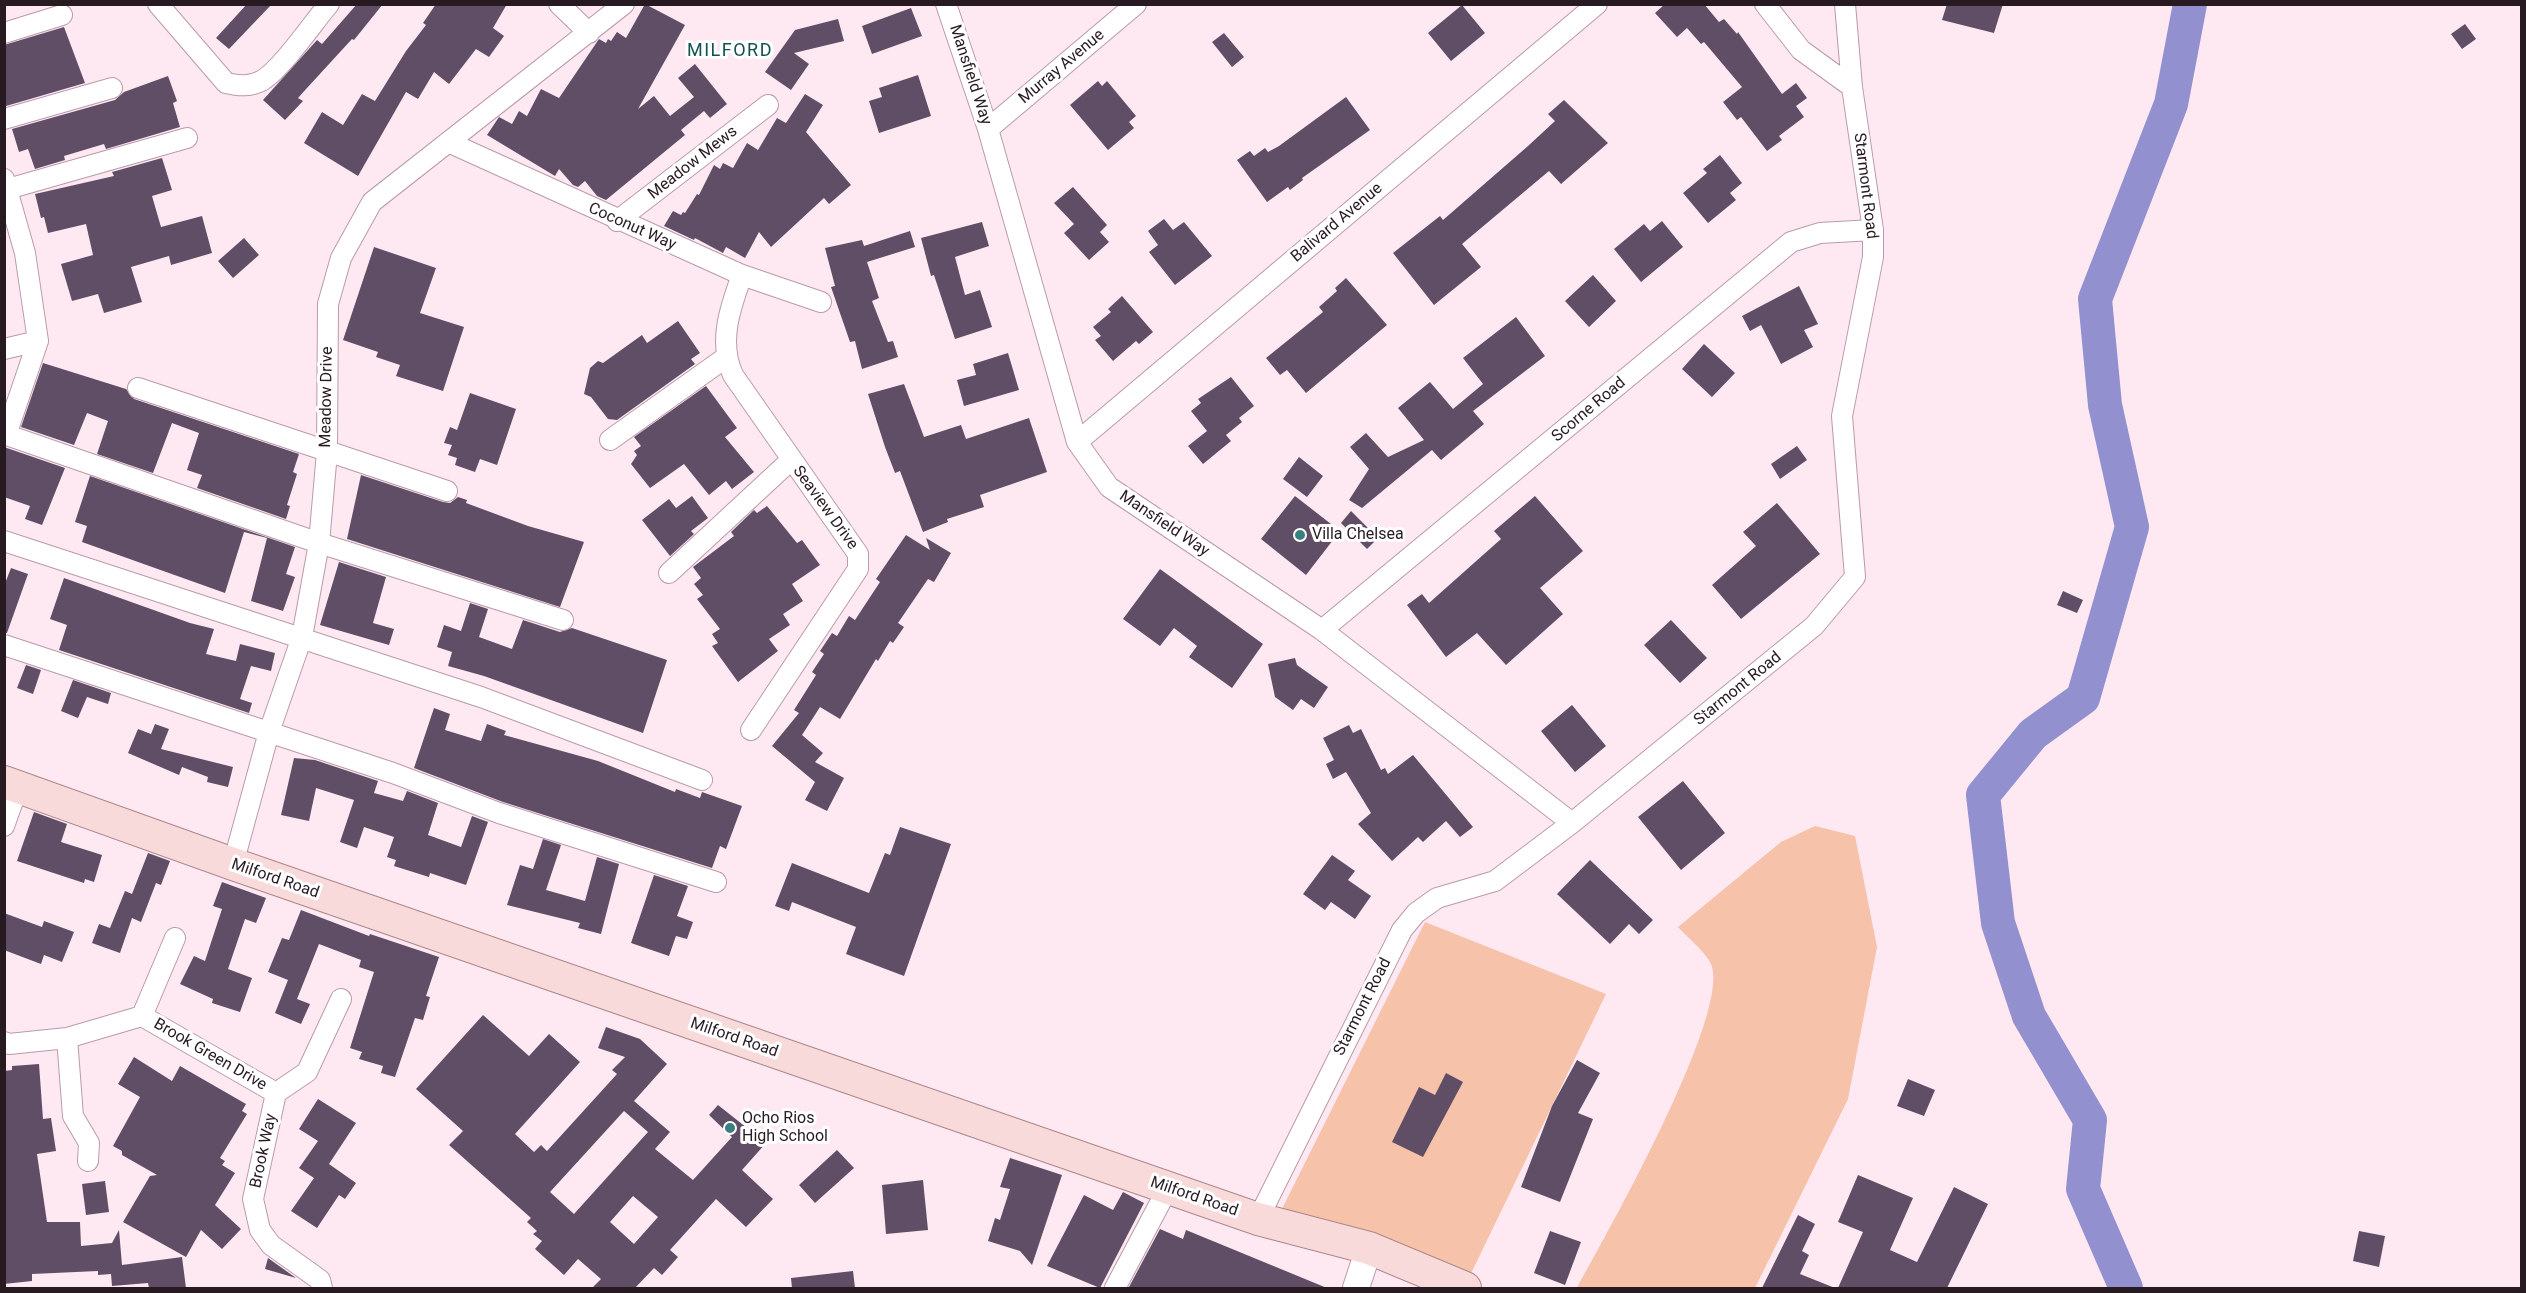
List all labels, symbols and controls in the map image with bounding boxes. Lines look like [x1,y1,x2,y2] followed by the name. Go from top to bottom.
[945,23,995,127] street label: Mansfield Way
[1015,26,1109,108] street label: Murray Avenue
[687,40,773,62] district label: MILFORD
[645,122,741,204] street label: Meadow Mews
[1849,132,1881,240] street label: Starmont Road
[1287,179,1387,267] street label: Balivard Avenue
[585,199,679,255] street label: Coconut Way
[317,346,337,448] street label: Meadow Drive
[1548,374,1630,446] street label: Scorne Road
[788,462,862,554] street label: Seaview Drive
[1115,487,1213,561] street label: Mansfield Way
[1312,525,1404,545] place label: Villa Chelsea
[1293,528,1307,542] marker: Villa Chelsea
[1690,648,1786,730] street label: Starmont Road
[229,855,321,903] street label: Milford Road
[1330,955,1396,1059] street label: Starmont Road
[688,1014,780,1062] street label: Milford Road
[150,1015,270,1095] street label: Brook Green Drive
[742,1109,828,1147] place label: Ocho Rios High School
[247,1112,281,1190] street label: Brook Way
[723,1121,737,1135] marker: Ocho Rios High School
[1148,1173,1240,1221] street label: Milford Road

